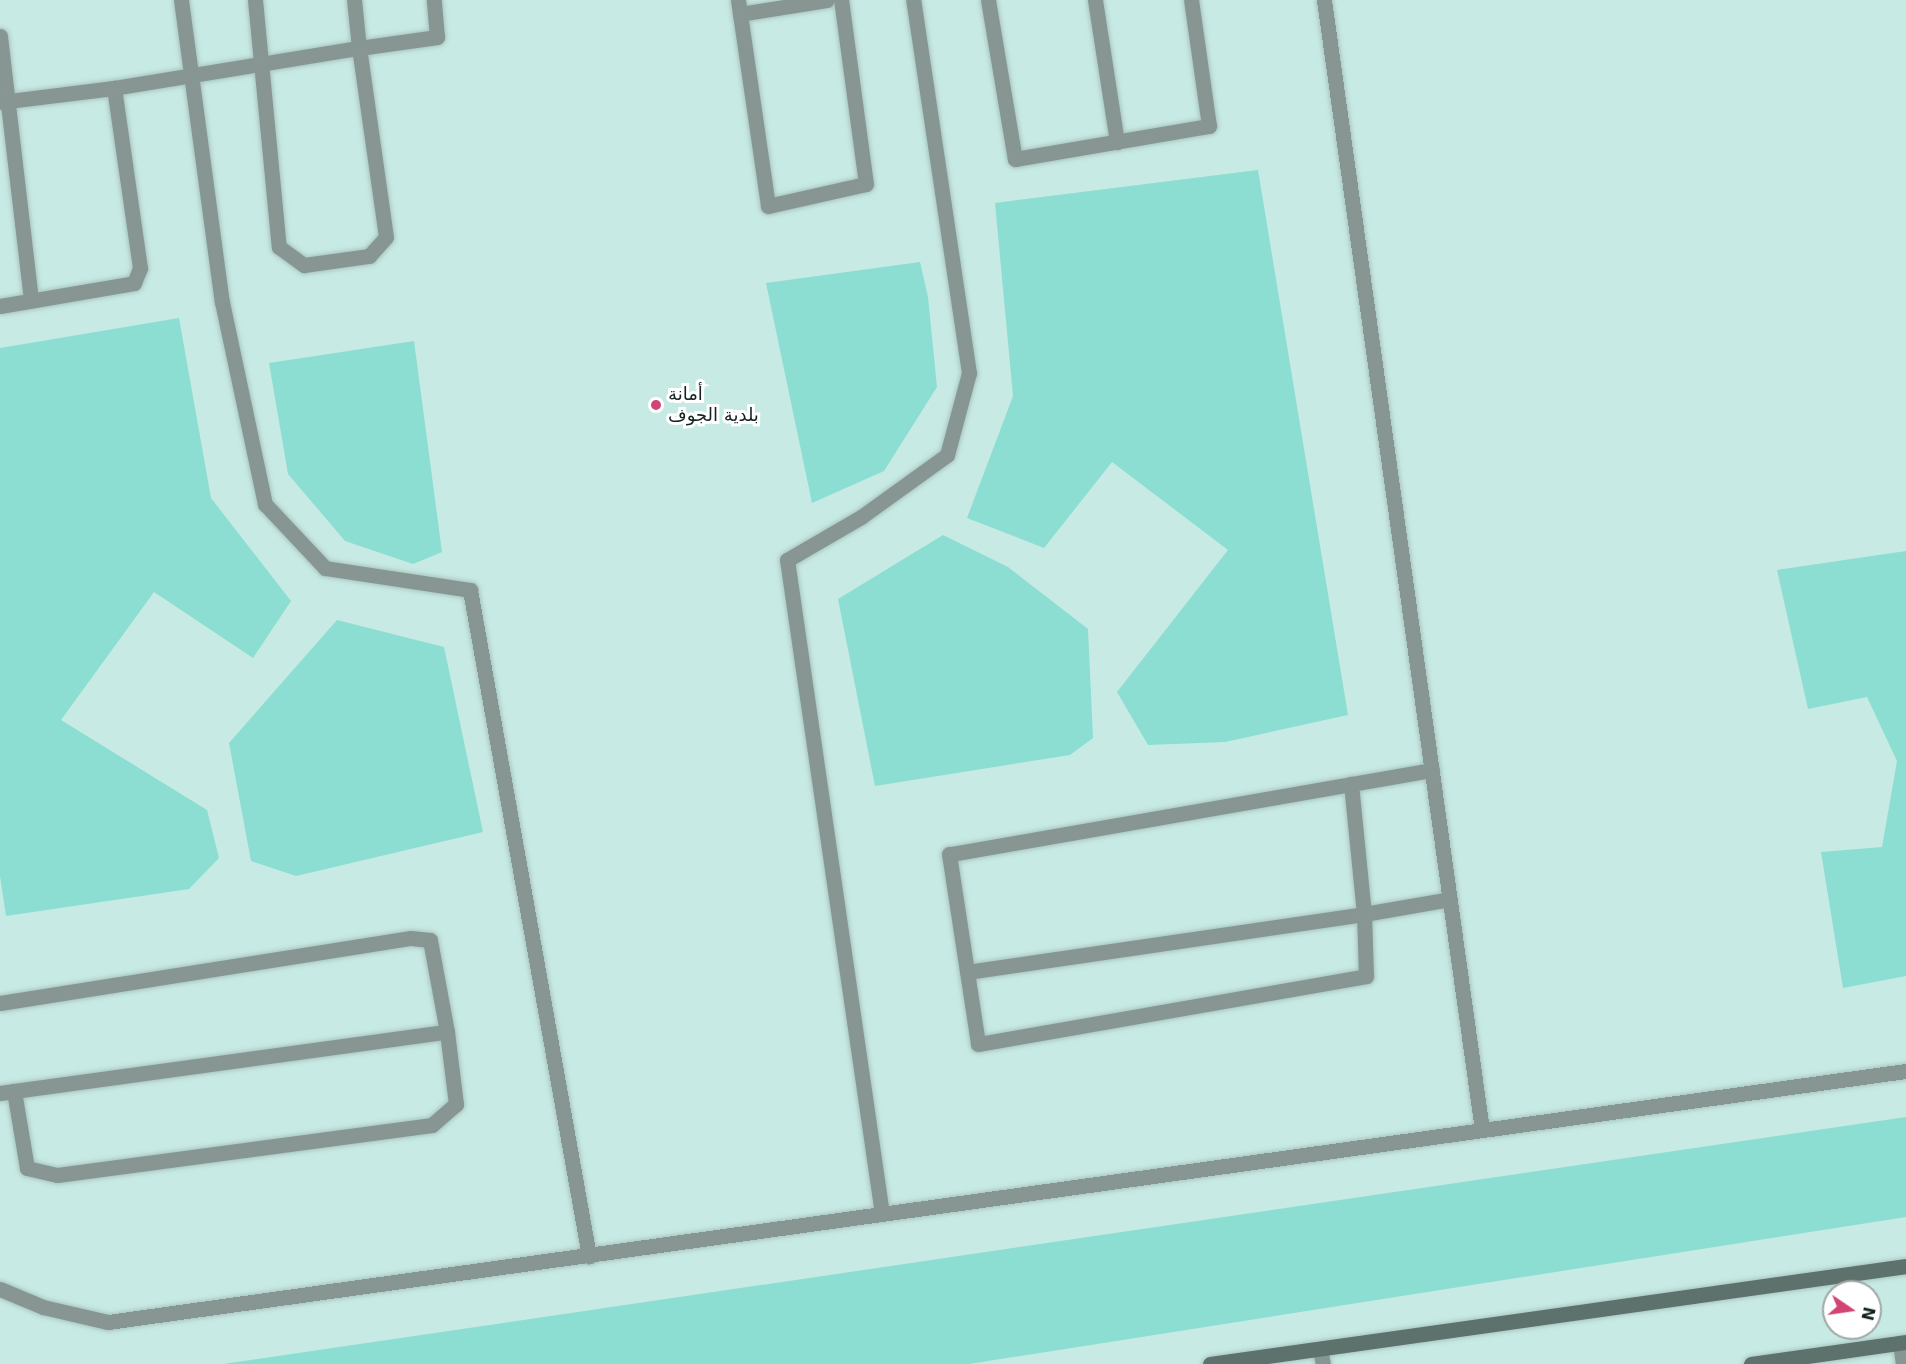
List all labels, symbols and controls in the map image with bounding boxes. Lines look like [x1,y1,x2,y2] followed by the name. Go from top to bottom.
[668,384,759,426] place label: أمانة بلدية الجوف
[649,398,663,412] marker: أمانة بلدية الجوف
[1822,1280,1882,1340] north arrow
[1857,1305,1879,1322] text: N

